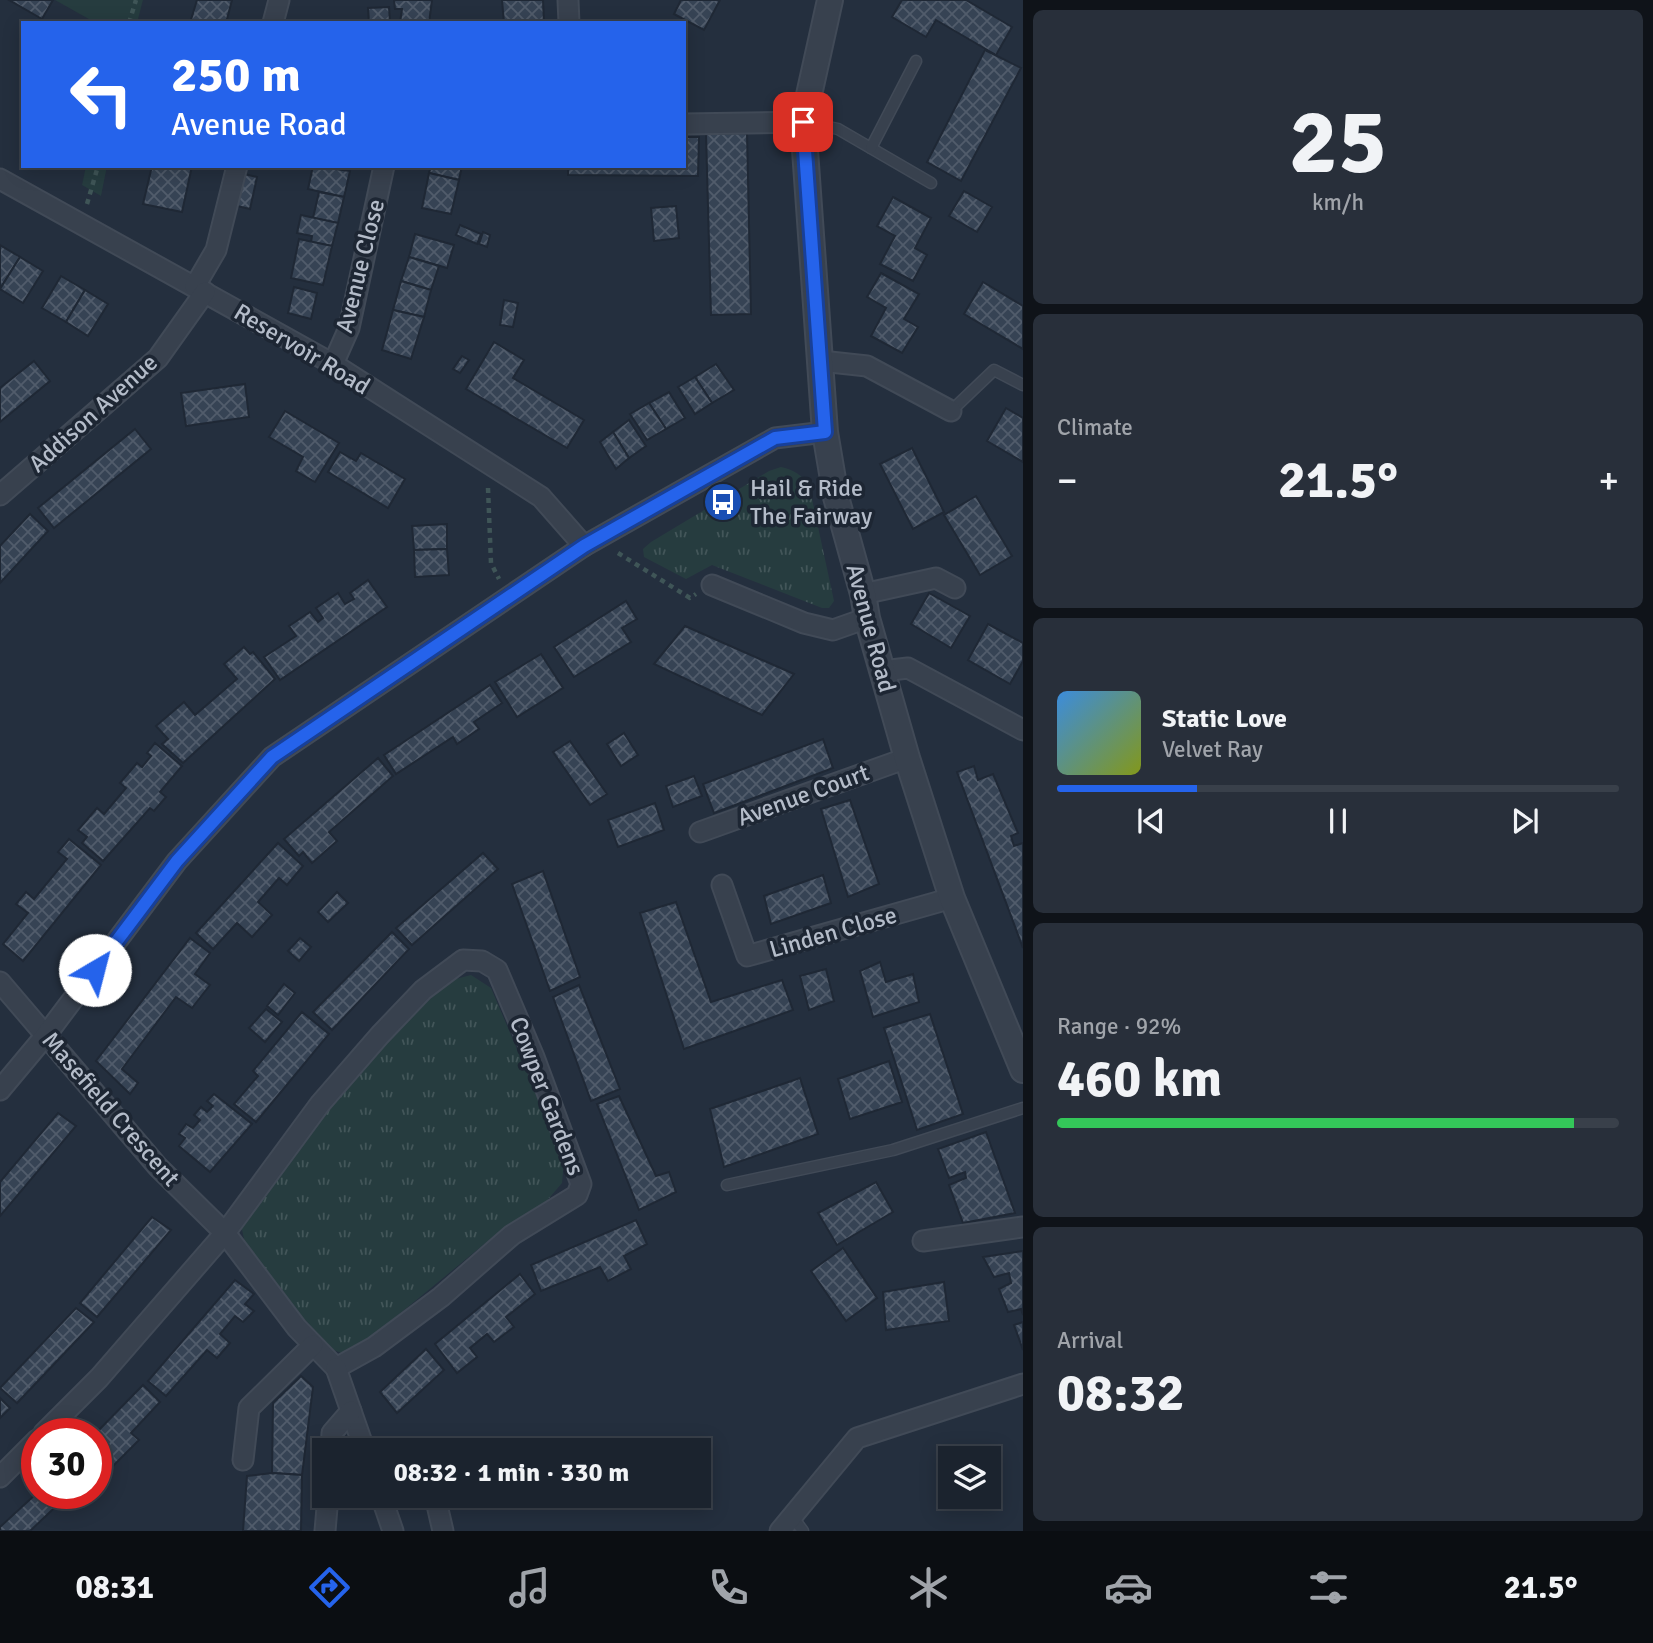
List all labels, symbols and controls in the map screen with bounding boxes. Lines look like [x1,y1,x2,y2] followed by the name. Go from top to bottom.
[171,45,301,105] text: 250 m
[56,49,147,140] icon: left
[1289,86,1387,199] text: 25
[773,92,833,152] pin
[784,103,822,141] icon: arrive
[171,105,347,144] text: Avenue Road
[1312,188,1364,217] text: km/h
[329,196,391,336] street label: Avenue Close
[229,297,375,401] street label: Reservoir Road
[22,347,164,479] street label: Addison Avenue
[1057,413,1133,442] text: Climate
[1278,448,1398,512] text: 21.5°
[1057,457,1078,504] text: −
[1598,457,1619,504] text: +
[750,473,872,531] place label: Hail & Ride The Fairway
[702,481,744,523] bus stop icon: Hail & Ride The Fairway
[839,560,903,696] street label: Avenue Road
[1162,703,1287,735] text: Static Love
[1162,735,1263,764] text: Velvet Ray
[733,757,873,833] street label: Avenue Court
[1132,802,1170,840] icon: previous
[1319,802,1357,840] icon: pause
[1506,802,1544,840] icon: next
[766,900,900,964] street label: Linden Close
[58,933,132,1007] position arrow
[1057,1012,1181,1041] text: Range · 92%
[503,1013,591,1179] street label: Cowper Gardens
[36,1026,186,1192] street label: Masefield Crescent
[1057,1047,1222,1111] text: 460 km
[1057,1326,1123,1355] text: Arrival
[1057,1361,1185,1425] text: 08:32
[21,1418,112,1509] speed limit sign: 30
[938,1446,1001,1509] map controls
[938,1446,1001,1509] button: layers
[394,1457,629,1489] text: 08:32 · 1 min · 330 m
[305,1563,354,1612] icon: directions
[505,1563,554,1612] icon: music
[704,1563,753,1612] icon: phone
[904,1563,953,1612] icon: climate
[1104,1563,1153,1612] icon: car
[1304,1563,1353,1612] icon: filters
[75,1568,154,1607] text: 08:31
[1504,1568,1578,1607] text: 21.5°

